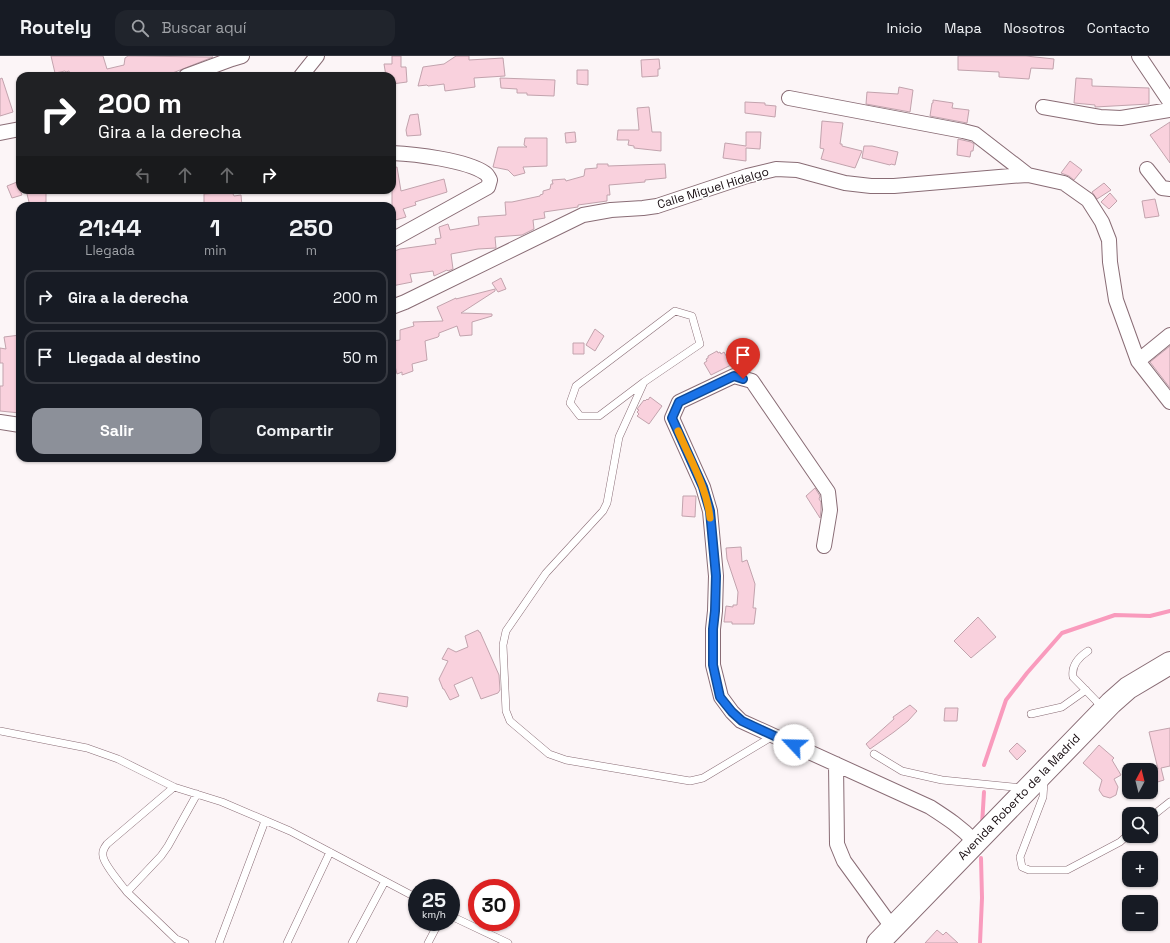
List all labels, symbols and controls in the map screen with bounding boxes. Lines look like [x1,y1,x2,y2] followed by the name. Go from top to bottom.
[115,10,395,46] search box
[20,15,91,40] text: Routely
[129,17,151,39] icon: search
[161,18,246,37] text: Buscar aquí
[886,19,922,37] text: Inicio
[944,19,982,37] text: Mapa
[1004,19,1065,37] text: Nosotros
[1087,19,1150,37] text: Contacto
[98,85,182,121] text: 200 m
[32,88,84,140] icon: right
[98,120,242,143] text: Gira a la derecha
[655,163,771,213] street label: Calle Miguel Hidalgo
[132,164,154,186] icon: left
[174,164,196,186] icon: ahead
[216,164,238,186] icon: ahead
[258,164,280,186] icon: right
[79,212,141,243] text: 21:44
[210,212,221,243] text: 1
[289,212,333,243] text: 250
[85,242,135,259] text: Llegada
[204,242,226,259] text: min
[306,242,317,259] text: m
[34,286,56,308] icon: right
[68,288,188,307] text: Gira a la derecha
[333,288,378,307] text: 200 m
[726,338,760,379] pin
[732,344,754,366] icon: arrive
[34,346,56,368] icon: arrive
[68,348,201,367] text: Llegada al destino
[343,348,378,367] text: 50 m
[32,408,202,454] button: Salir
[210,408,380,454] button: Compartir
[773,724,815,766] position arrow
[954,730,1084,864] street label: Avenida Roberto de la Madrid
[1122,763,1158,799] north arrow
[1122,763,1158,931] map controls
[1122,807,1158,843] button: search
[1122,851,1158,887] button: +
[468,879,520,931] speed limit sign: 30
[422,887,446,913] text: 25
[1122,895,1158,931] button: −
[422,908,446,921] text: km/h

